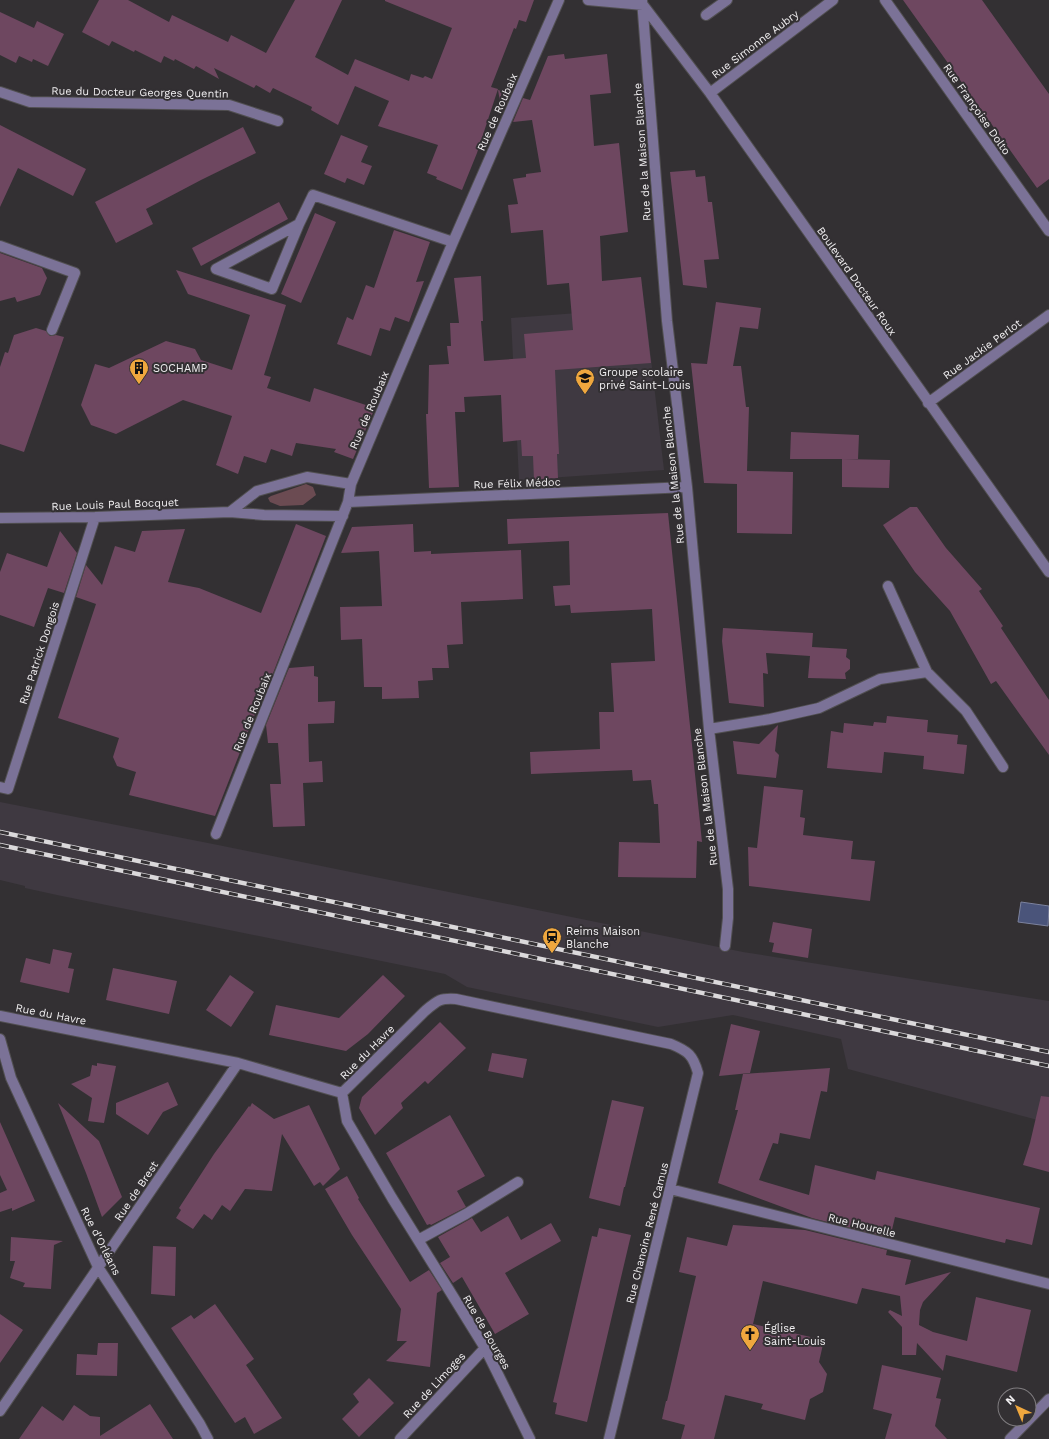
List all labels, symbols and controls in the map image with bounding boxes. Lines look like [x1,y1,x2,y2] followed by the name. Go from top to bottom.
[709,7,802,81] street label: Rue Simonne Aubry
[940,61,1013,157] street label: Rue Françoise Dolto
[475,71,520,153] street label: Rue de Roubaix
[631,82,654,221] street label: Rue de la Maison Blanche
[51,84,229,101] street label: Rue du Docteur Georges Quentin
[814,224,899,338] street label: Boulevard Docteur Roux
[941,316,1024,382] street label: Rue Jackie Perlot
[128,357,150,385] building icon: SOCHAMP
[153,362,208,375] place label: SOCHAMP
[599,366,691,392] place label: Groupe scolaire privé Saint-Louis
[574,367,596,395] school or university icon: Groupe scolaire privé Saint-Louis
[347,369,392,451] street label: Rue de Roubaix
[660,405,687,544] street label: Rue de la Maison Blanche
[473,475,561,492] street label: Rue Félix Médoc
[51,496,179,513] street label: Rue Louis Paul Bocquet
[17,600,62,706] street label: Rue Patrick Dongois
[231,671,274,753] street label: Rue de Roubaix
[691,727,720,866] street label: Rue de la Maison Blanche
[566,925,640,951] place label: Reims Maison Blanche
[541,926,563,954] station icon: Reims Maison Blanche
[14,1001,87,1028] street label: Rue du Havre
[337,1022,397,1082] street label: Rue du Havre
[112,1159,161,1224] street label: Rue de Brest
[624,1161,671,1305] street label: Rue Chanoine René Camus
[78,1205,123,1278] street label: Rue d'Orléans
[827,1211,897,1240] street label: Rue Hourelle
[460,1293,513,1372] street label: Rue de Bourges
[764,1321,826,1348] place label: Église Saint-Louis
[739,1323,761,1351] church icon: Église Saint-Louis
[400,1349,468,1421] street label: Rue de Limoges
[997,1387,1037,1427] north arrow
[1003,1393,1018,1408] text: N

